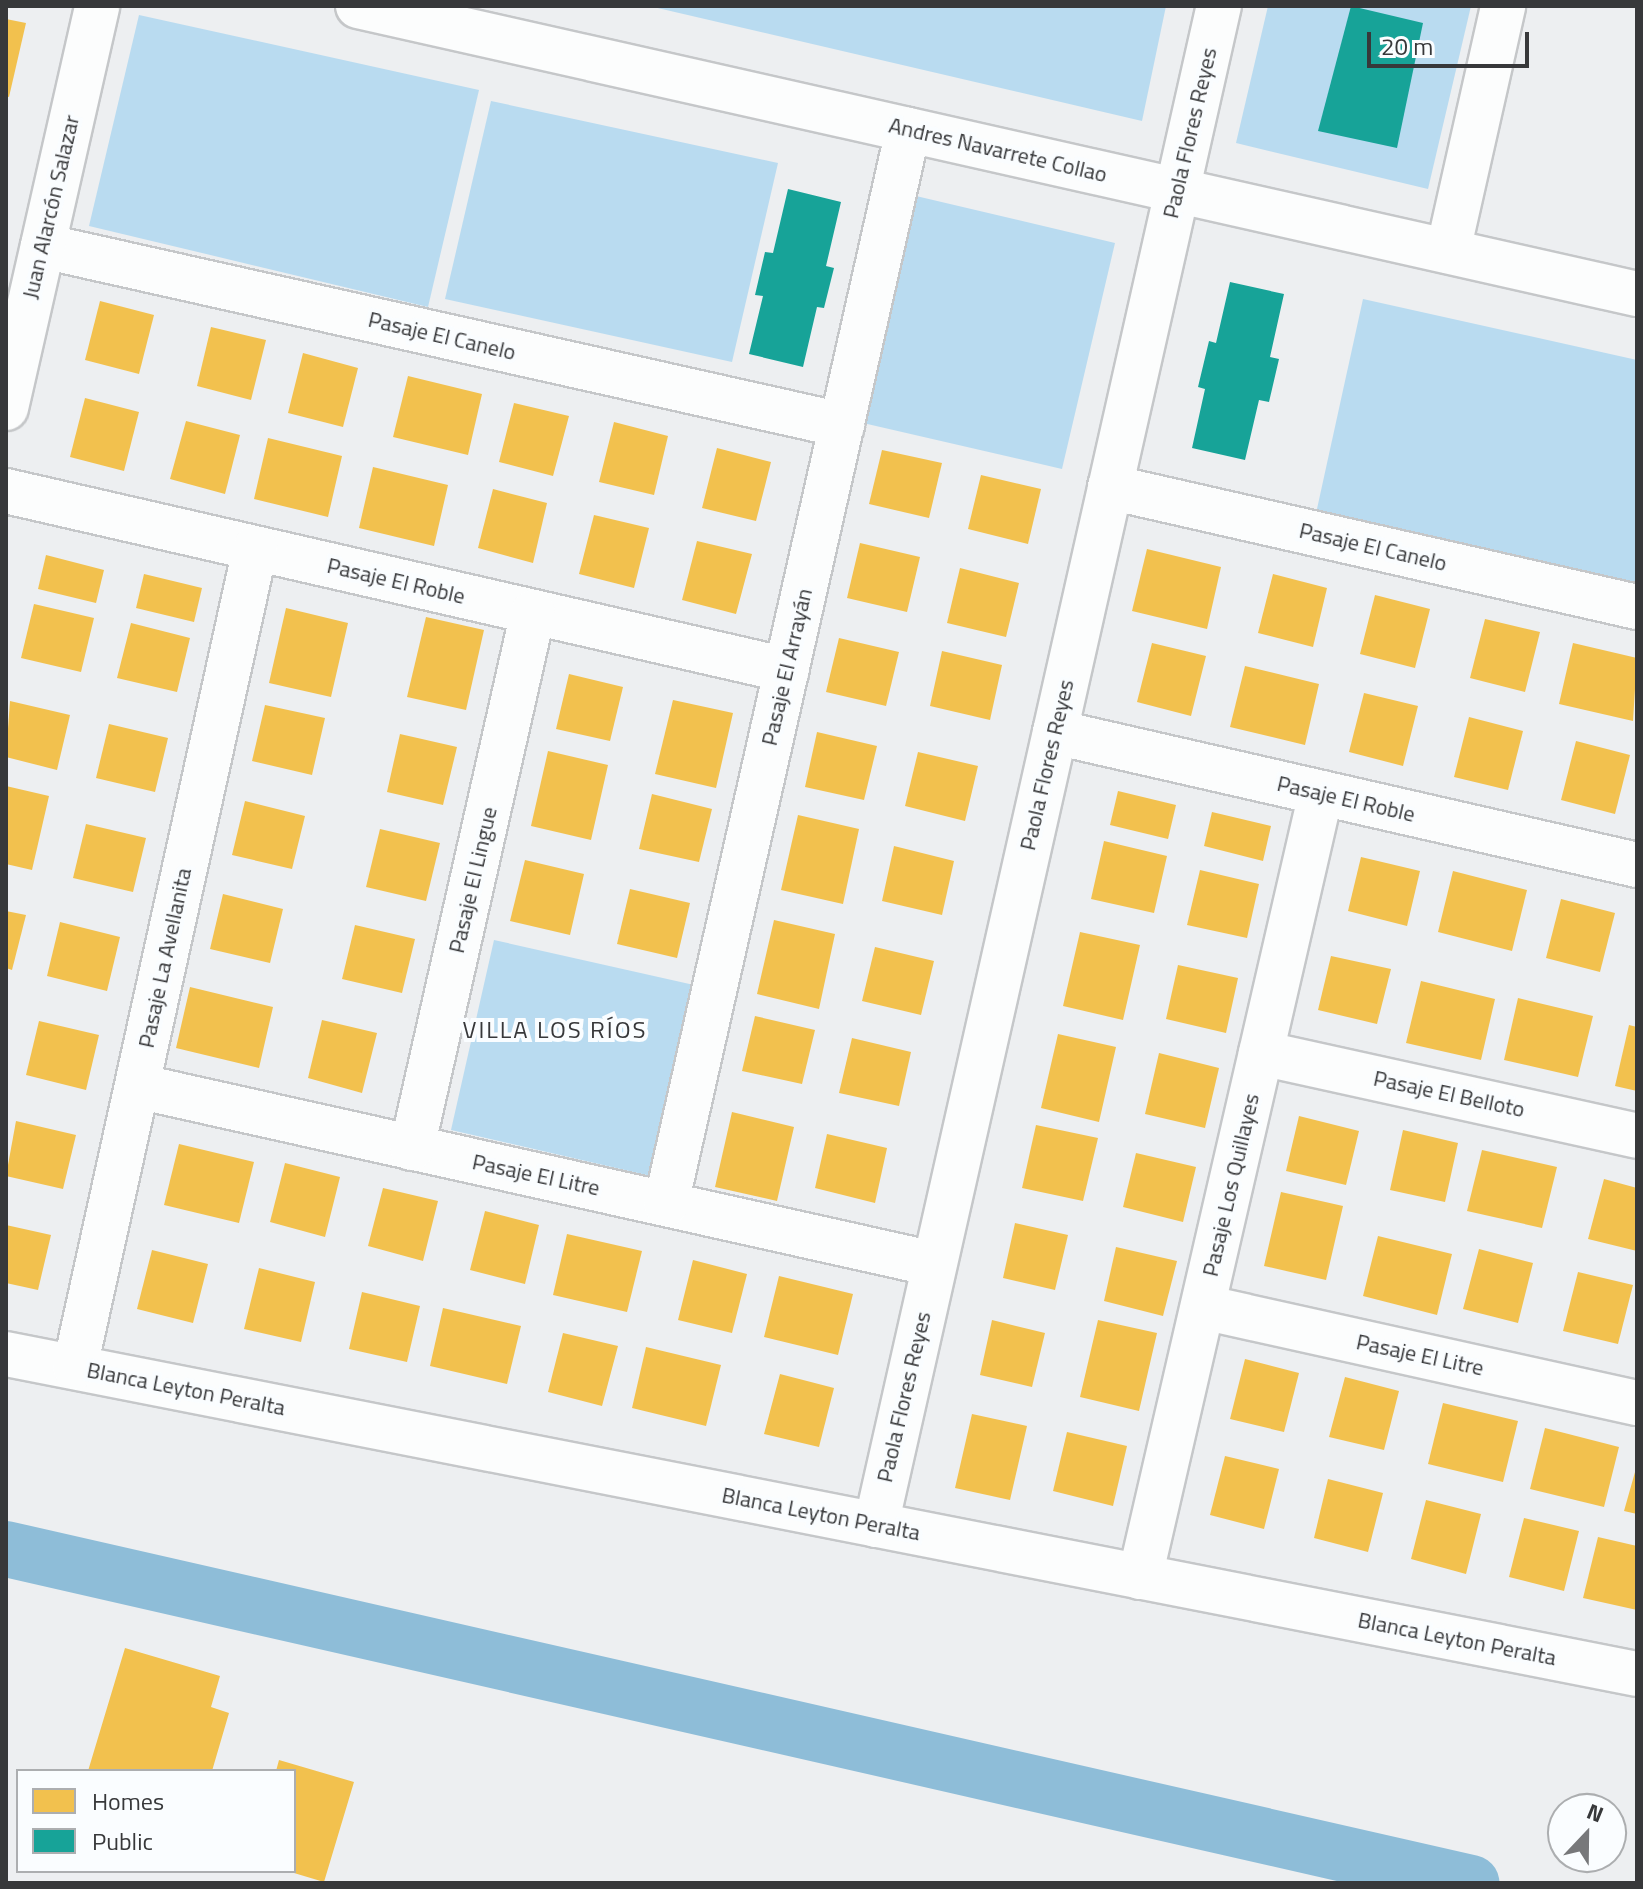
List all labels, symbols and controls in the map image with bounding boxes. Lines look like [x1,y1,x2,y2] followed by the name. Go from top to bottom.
[1371,16,1533,66] scale bar
[1381,28,1433,64] text: 20 m
[1158,45,1222,221] street label: Paola Flores Reyes
[886,112,1110,188] street label: Andres Navarrete Collao
[17,113,85,301] street label: Juan Alarcón Salazar
[366,306,518,366] street label: Pasaje El Canelo
[1297,517,1449,577] street label: Pasaje El Canelo
[324,552,468,610] street label: Pasaje El Roble
[756,586,818,748] street label: Pasaje El Arrayán
[1015,677,1079,853] street label: Paola Flores Reyes
[1274,770,1418,828] street label: Pasaje El Roble
[443,804,503,956] street label: Pasaje El Lingue
[133,866,197,1050] street label: Pasaje La Avellanita
[462,1016,648,1044] district label: VILLA LOS RÍOS
[1371,1065,1527,1123] street label: Pasaje El Belloto
[1197,1091,1265,1279] street label: Pasaje Los Quillayes
[470,1149,602,1201] street label: Pasaje El Litre
[872,1309,936,1485] street label: Paola Flores Reyes
[1354,1329,1486,1381] street label: Pasaje El Litre
[85,1357,287,1421] street label: Blanca Leyton Peralta
[720,1482,922,1546] street label: Blanca Leyton Peralta
[1356,1607,1558,1671] street label: Blanca Leyton Peralta
[16,1769,296,1873] legend
[92,1783,164,1819] text: Homes
[1547,1793,1627,1873] north arrow
[1582,1794,1609,1831] text: N
[92,1823,153,1859] text: Public

